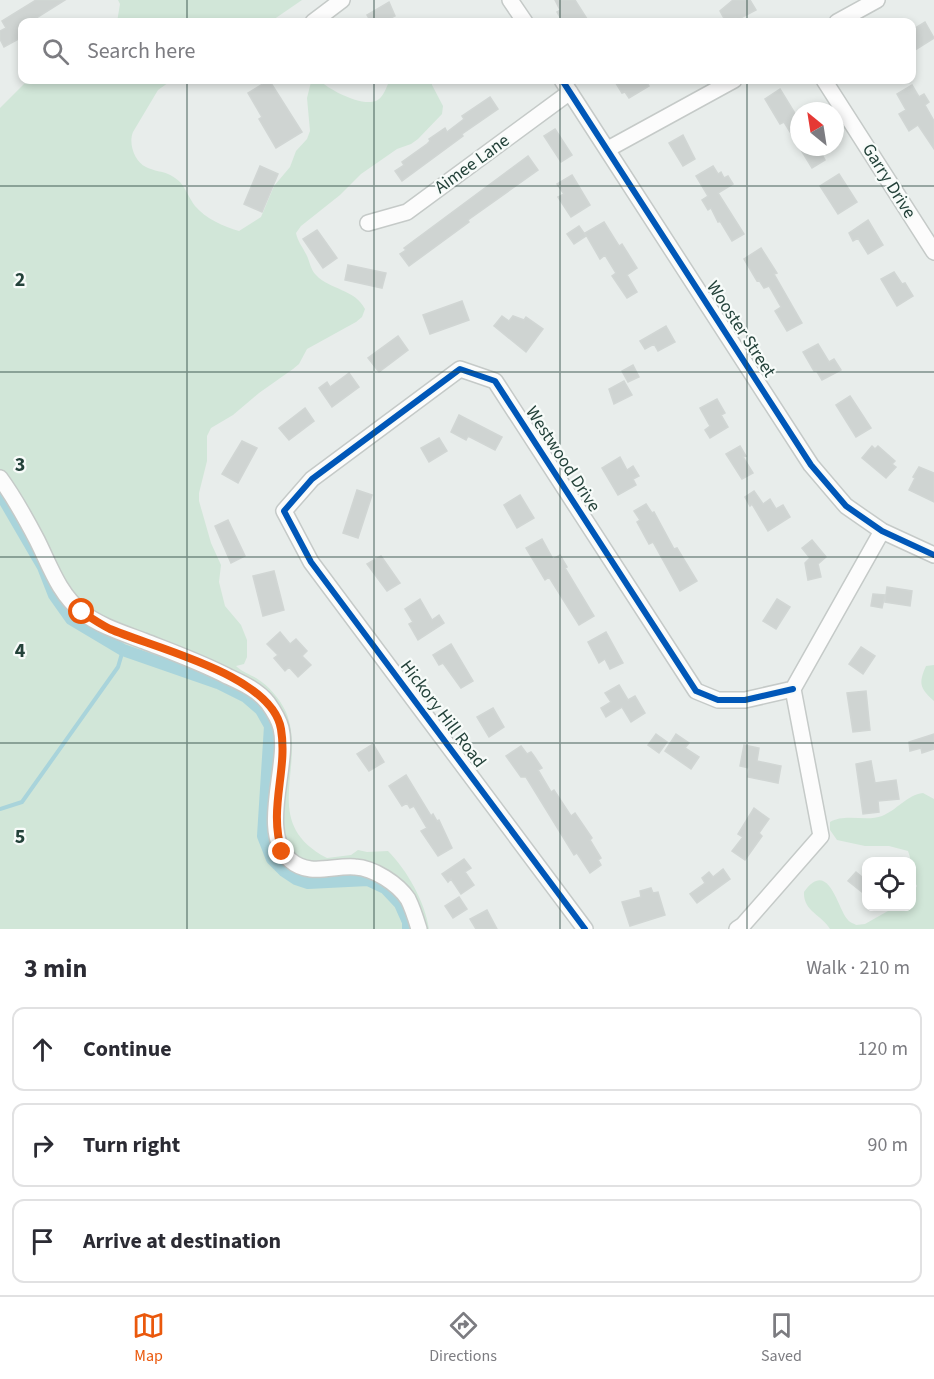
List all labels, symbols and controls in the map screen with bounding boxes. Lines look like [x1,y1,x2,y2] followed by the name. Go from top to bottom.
[18,18,916,84] search box
[39,35,72,68] icon: search
[87,35,195,67] text: Search here
[790,102,844,156] north arrow
[429,128,515,200] street label: Aimee Lane
[856,139,922,223] street label: Garry Drive
[15,266,25,294] text: 2
[700,276,782,382] street label: Wooster Street
[519,401,607,517] street label: Westwood Drive
[15,451,25,479] text: 3
[68,598,94,624] route start
[15,637,26,665] text: 4
[394,655,492,773] street label: Hickory Hill Road
[15,823,25,851] text: 5
[268,838,294,864] route end
[862,857,916,911] map controls
[862,857,916,911] button: locate
[24,950,87,987] text: 3 min
[806,954,910,982] text: Walk · 210 m
[26,1033,59,1066] icon: ahead
[83,1033,172,1065] text: Continue
[858,1035,908,1063] text: 120 m
[26,1129,59,1162] icon: right
[83,1129,180,1161] text: Turn right
[868,1131,908,1159] text: 90 m
[26,1225,59,1258] icon: arrive
[83,1225,281,1257] text: Arrive at destination
[132,1309,165,1367] tab: Map
[429,1309,497,1367] tab: Directions
[761,1309,802,1367] tab: Saved

